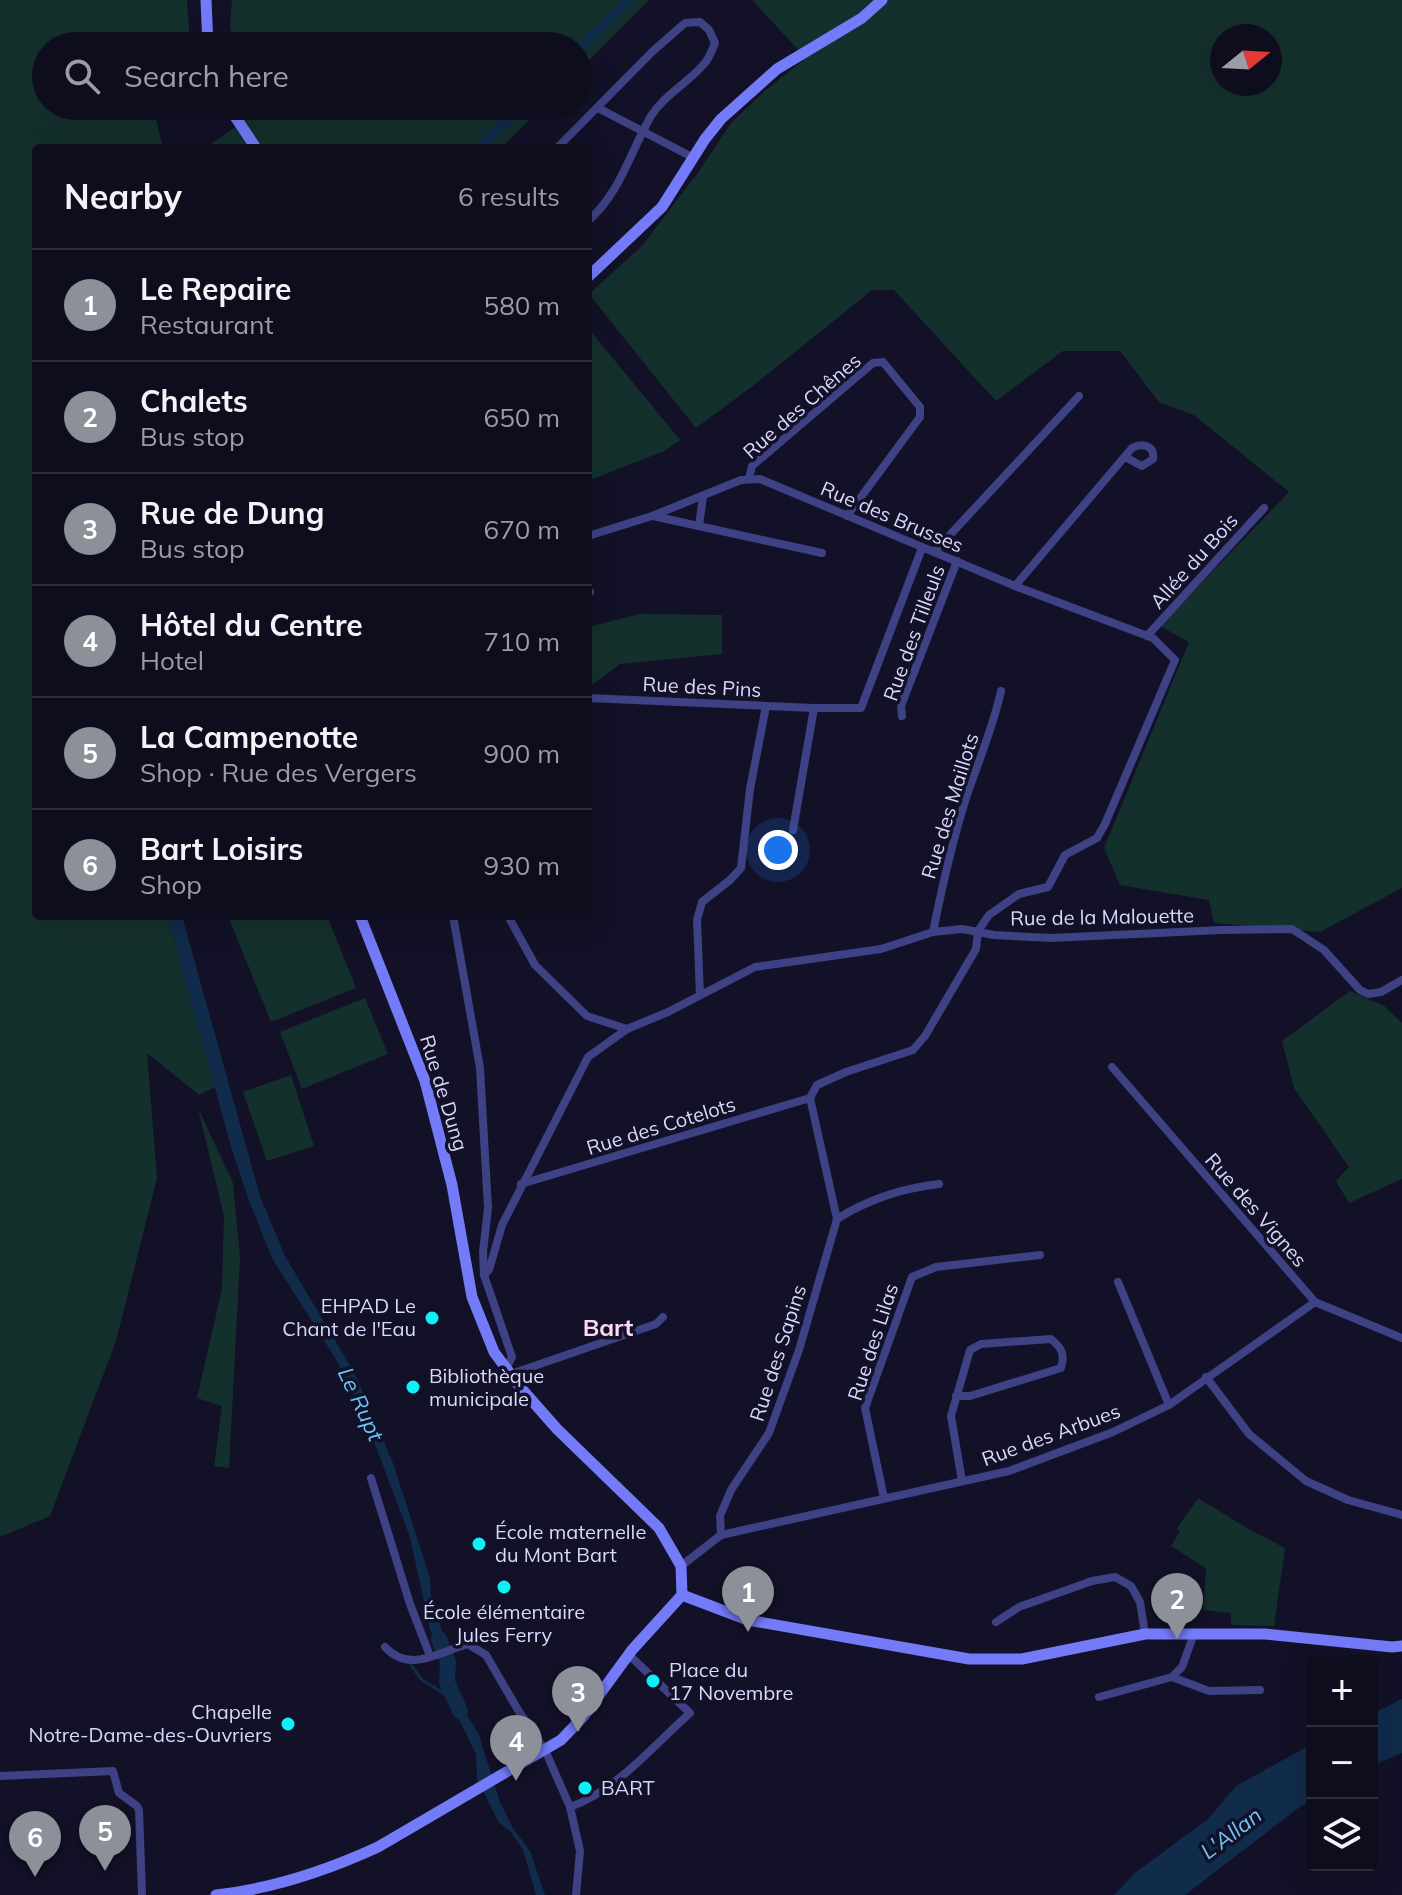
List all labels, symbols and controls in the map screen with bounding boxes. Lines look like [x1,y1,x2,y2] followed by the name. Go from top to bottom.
[1210,24,1282,96] north arrow
[32,32,592,120] search box
[60,54,104,98] icon: search
[124,57,289,95] text: Search here
[64,175,182,218] text: Nearby
[458,180,560,213] text: 6 results
[140,270,291,308] text: Le Repaire
[82,289,98,322] text: 1
[484,289,560,322] text: 580 m
[140,308,274,341] text: Restaurant
[738,348,866,464] street label: Rue des Chênes
[140,382,248,420] text: Chalets
[82,401,98,434] text: 2
[484,401,560,434] text: 650 m
[140,420,245,453] text: Bus stop
[817,475,967,558] street label: Rue des Brusses
[140,494,324,532] text: Rue de Dung
[1144,508,1243,613] street label: Allée du Bois
[82,513,98,546] text: 3
[484,513,560,546] text: 670 m
[140,532,245,565] text: Bus stop
[877,561,950,704] street label: Rue des Tilleuls
[140,606,363,644] text: Hôtel du Centre
[82,625,98,658] text: 4
[484,625,560,658] text: 710 m
[140,644,204,677] text: Hotel
[642,671,762,702] street label: Rue des Pins
[140,718,358,756] text: La Campenotte
[915,730,984,882] street label: Rue des Maillots
[82,737,98,770] text: 5
[484,737,560,770] text: 900 m
[140,756,417,789] text: Shop · Rue des Vergers
[140,830,303,868] text: Bart Loisirs
[758,830,798,870] your location
[82,849,98,882] text: 6
[484,849,560,882] text: 930 m
[140,868,202,901] text: Shop
[1010,902,1194,931] street label: Rue de la Malouette
[415,1032,474,1154] street label: Rue de Dung
[583,1091,738,1160] street label: Rue des Cotelots
[1200,1148,1313,1272] street label: Rue des Vignes
[842,1280,903,1404] street label: Rue des Lilas
[744,1281,811,1424] street label: Rue des Sapins
[282,1293,416,1341] place label: EHPAD Le Chant de l'Eau
[423,1309,441,1327] marker: EHPAD Le Chant de l'Eau
[583,1312,633,1342] district label: Bart
[332,1363,391,1447] water label: Le Rupt
[429,1363,544,1411] place label: Bibliothèque municipale
[404,1378,422,1396] marker: Bibliothèque municipale
[978,1398,1124,1471] street label: Rue des Arbues
[495,1519,646,1567] place label: École maternelle du Mont Bart
[470,1535,488,1553] marker: École maternelle du Mont Bart
[722,1566,774,1632] pin: 1
[1151,1573,1203,1639] pin: 2
[495,1578,513,1596] marker: École élémentaire Jules Ferry
[423,1599,585,1647] place label: École élémentaire Jules Ferry
[1306,1655,1378,1871] map controls
[1306,1655,1378,1727] button: +
[669,1657,793,1705] place label: Place du 17 Novembre
[552,1666,604,1732] pin: 3
[644,1672,662,1690] marker: Place du 17 Novembre
[29,1699,272,1747] place label: Chapelle Notre-Dame-des-Ouvriers
[279,1715,297,1733] marker: Chapelle Notre-Dame-des-Ouvriers
[490,1715,542,1781] pin: 4
[1306,1727,1378,1799] button: −
[601,1775,655,1800] place label: BART
[576,1779,594,1797] marker: BART
[1306,1799,1378,1871] button: layers
[1195,1801,1267,1865] water label: L'Allan
[79,1805,131,1871] pin: 5
[9,1811,61,1877] pin: 6

